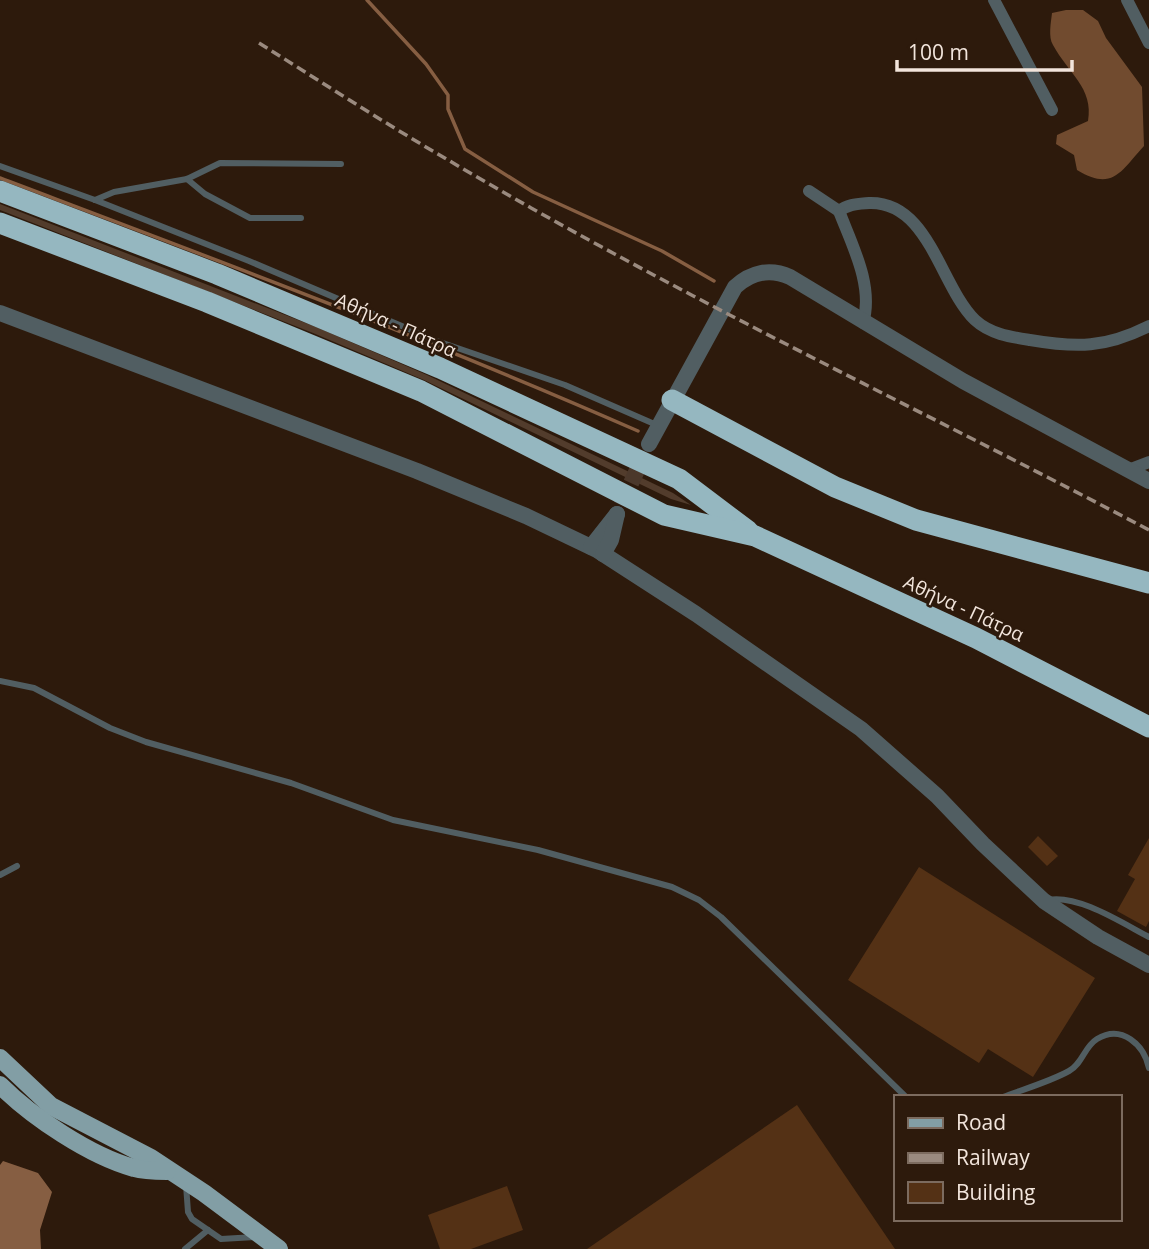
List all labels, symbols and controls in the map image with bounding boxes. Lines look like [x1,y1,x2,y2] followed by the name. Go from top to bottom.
[897,28,1072,72] scale bar
[908,38,969,66] text: 100 m
[331,287,461,364] street label: Αθήνα - Πάτρα
[899,569,1029,647] street label: Αθήνα - Πάτρα
[894,1095,1121,1221] legend
[956,1108,1006,1136] text: Road
[956,1143,1030,1171] text: Railway
[956,1178,1035,1206] text: Building

